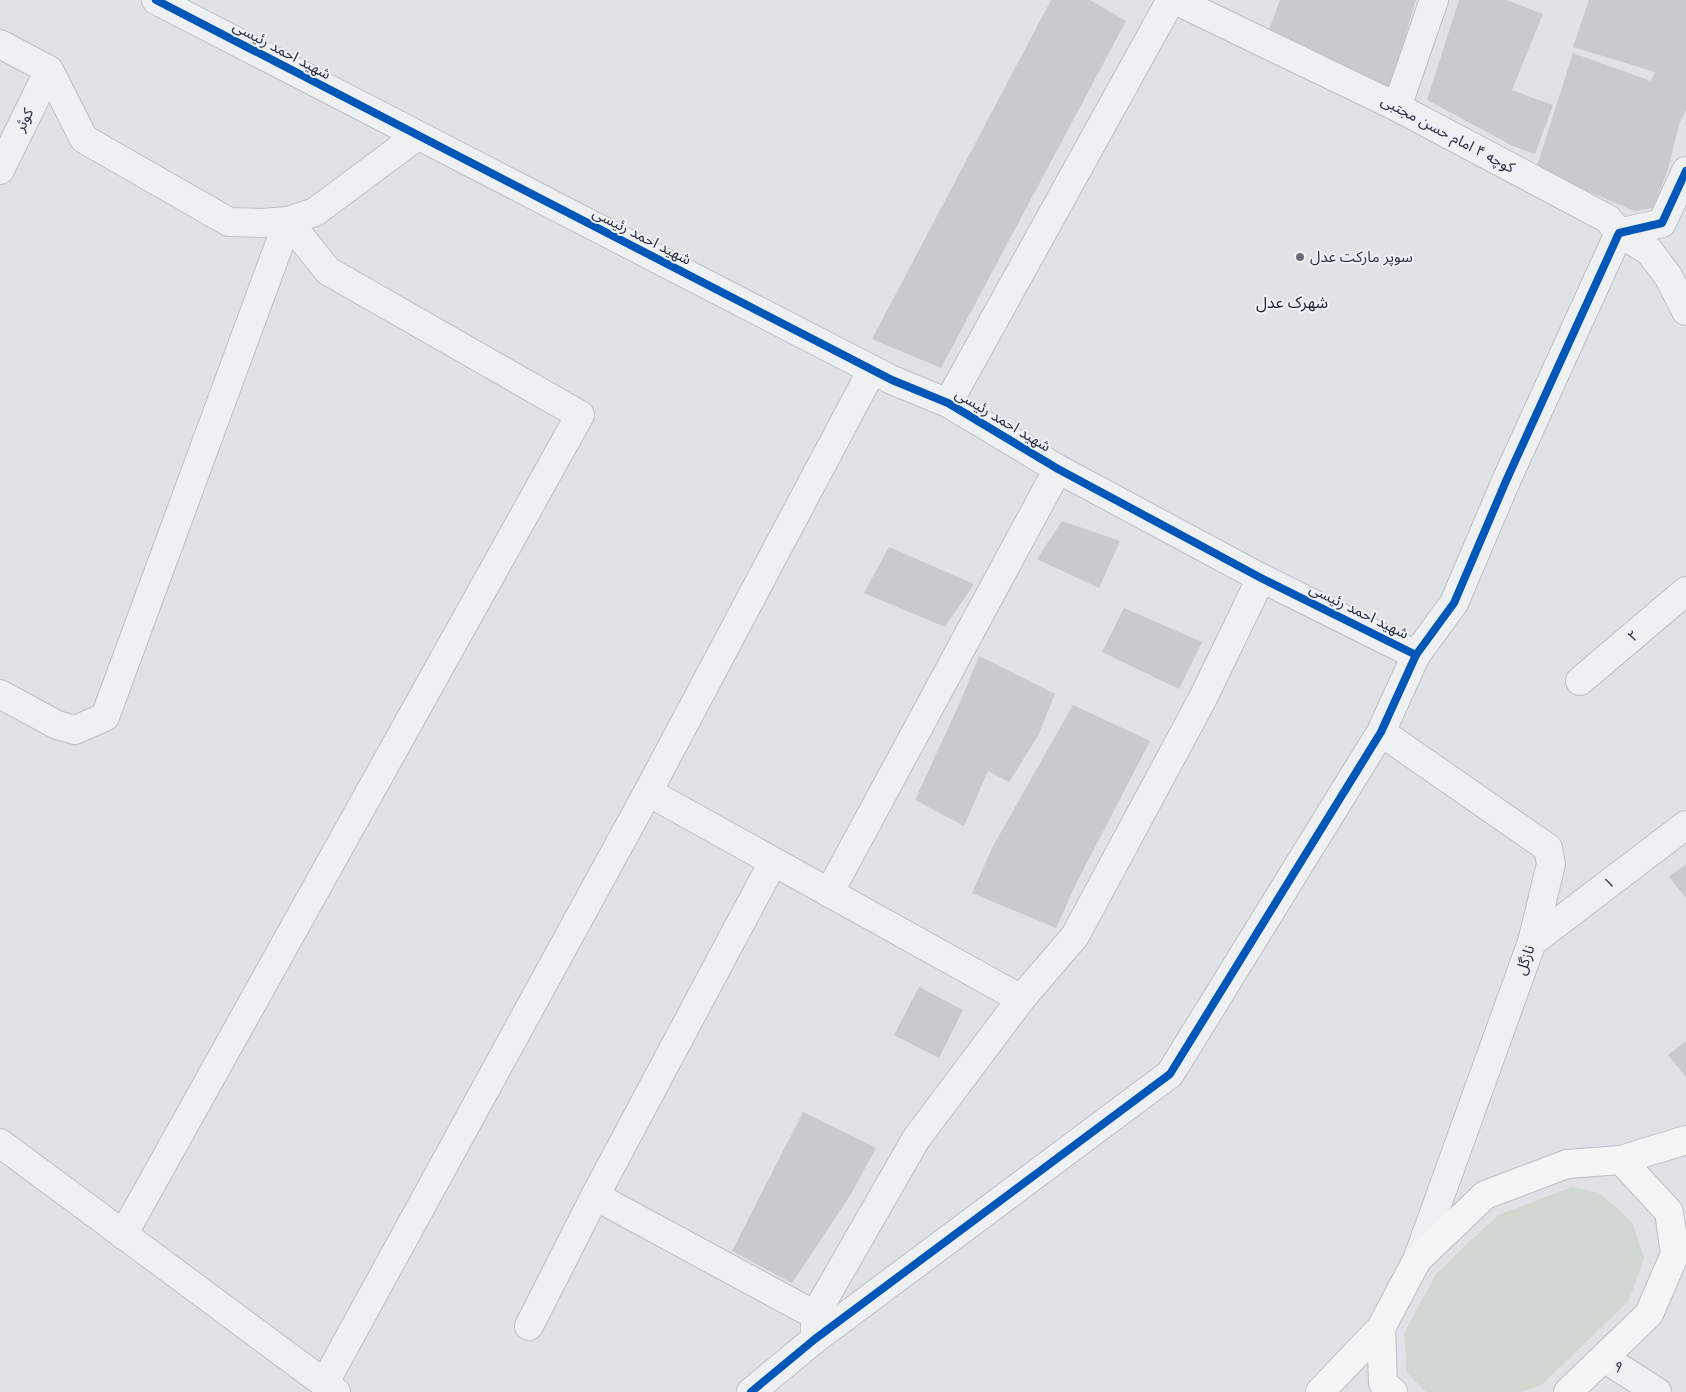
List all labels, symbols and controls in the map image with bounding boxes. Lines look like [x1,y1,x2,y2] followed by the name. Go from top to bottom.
[230,16,335,83] street label: شهید احمد رئیسی
[1377,90,1519,179] street label: کوچه ۴ امام حسن مجتبی
[9,104,38,135] street label: کوثر
[590,203,695,269] street label: شهید احمد رئیسی
[1310,247,1413,267] place label: سوپر مارکت عدل
[1294,251,1306,263] marker: سوپر مارکت عدل
[1256,292,1328,313] district label: شهرک عدل
[952,384,1055,456] street label: شهید احمد رئیسی
[1306,578,1412,643] street label: شهید احمد رئیسی
[1623,626,1642,646] street label: ۲
[1600,872,1618,893] street label: ۱
[1511,942,1538,977] street label: نازگل
[1609,1356,1627,1377] street label: ۹

